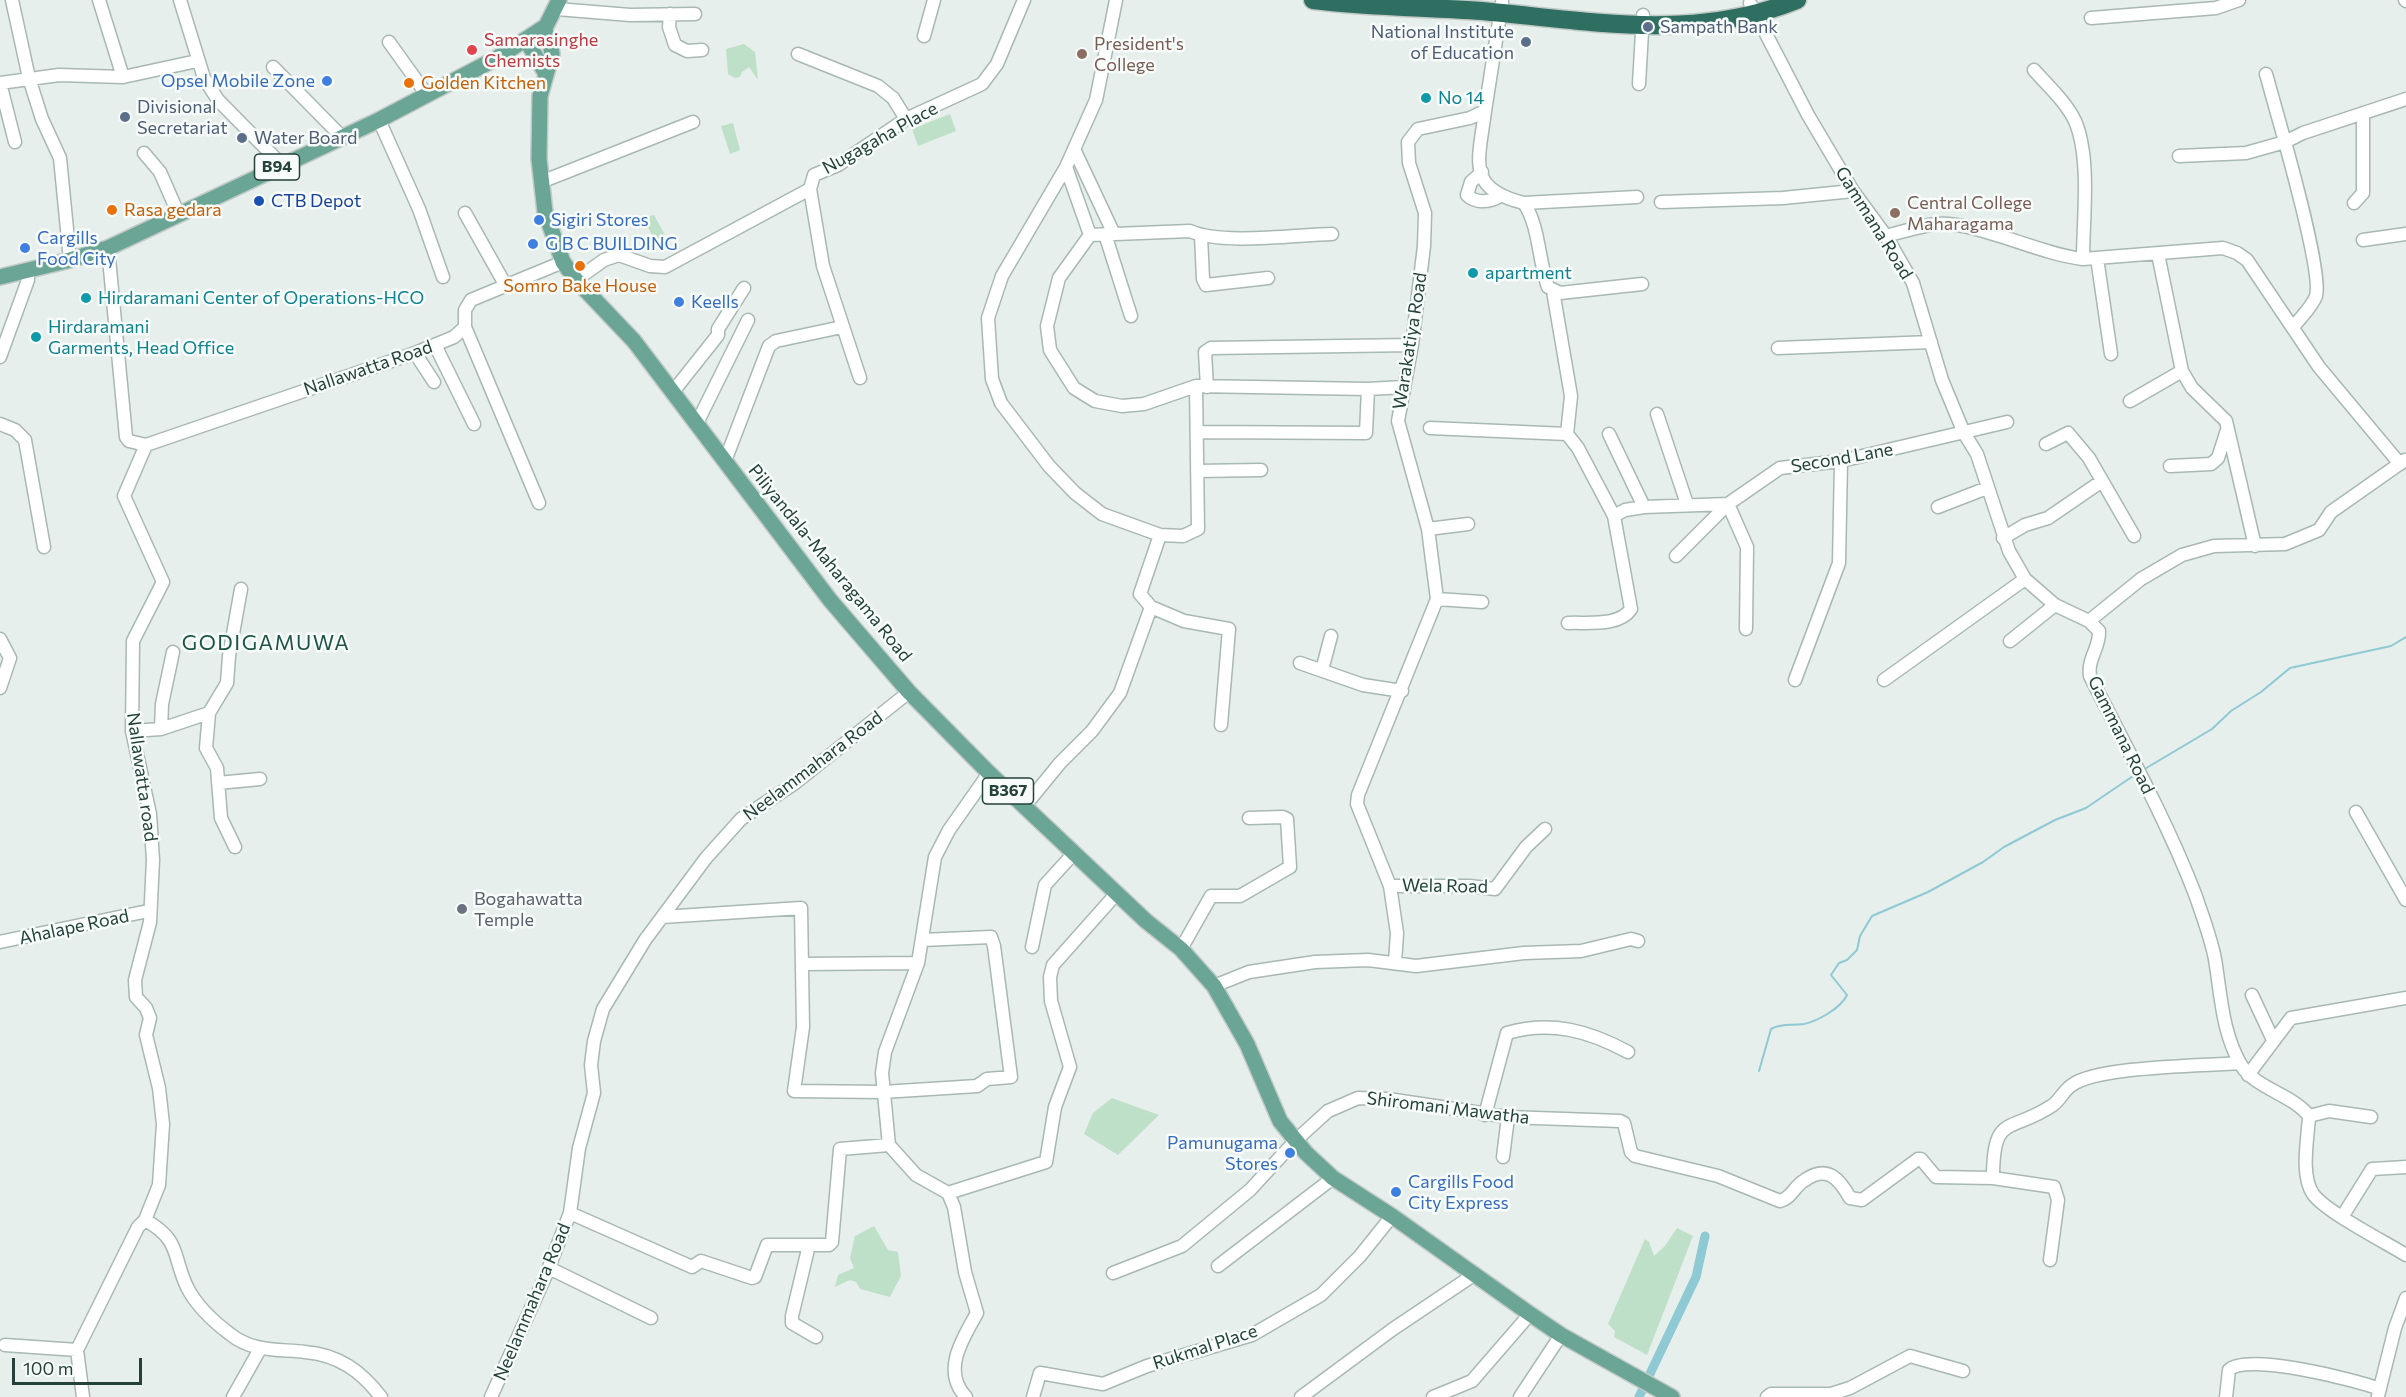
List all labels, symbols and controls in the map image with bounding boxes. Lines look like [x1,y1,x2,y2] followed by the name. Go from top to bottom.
[1660,16,1778,38] place label: Sampath Bank
[1641,20,1655,34] marker: Sampath Bank
[1371,21,1514,63] place label: National Institute of Education
[484,29,598,72] place label: Samarasinghe Chemists
[1094,33,1184,76] place label: President's College
[1519,35,1533,49] marker: National Institute of Education
[465,43,479,57] marker: Samarasinghe Chemists
[1075,47,1089,61] marker: President's College
[161,70,315,92] place label: Opsel Mobile Zone
[421,72,546,94] place label: Golden Kitchen
[320,74,334,88] marker: Opsel Mobile Zone
[402,76,416,90] marker: Golden Kitchen
[1438,87,1484,109] place label: No 14
[1419,91,1433,105] marker: No 14
[137,96,228,138] place label: Divisional Secretariat
[819,97,941,179] street label: Nugagaha Place
[118,110,132,124] marker: Divisional Secretariat
[254,127,357,149] place label: Water Board
[235,131,249,145] marker: Water Board
[254,154,300,180] road number: B94
[1831,163,1917,283] street label: Gammana Road
[271,190,361,212] place label: CTB Depot
[1907,192,2032,234] place label: Central College Maharagama
[252,194,266,208] marker: CTB Depot
[124,199,222,221] place label: Rasa gedara
[105,203,119,217] marker: Rasa gedara
[1888,206,1902,220] marker: Central College Maharagama
[551,209,649,231] place label: Sigiri Stores
[532,213,546,227] marker: Sigiri Stores
[37,227,116,270] place label: Cargills Food City
[545,233,678,255] place label: G B C BUILDING
[526,237,540,251] marker: G B C BUILDING
[18,241,32,255] marker: Cargills Food City
[573,259,587,273] marker: Somro Bake House
[1485,262,1572,284] place label: apartment
[1466,266,1480,280] marker: apartment
[1389,271,1431,411] street label: Warakatiya Road
[503,275,657,297] place label: Somro Bake House
[98,287,424,309] place label: Hirdaramani Center of Operations-HCO
[79,291,93,305] marker: Hirdaramani Center of Operations-HCO
[691,291,739,313] place label: Keells
[672,295,686,309] marker: Keells
[48,316,234,358] place label: Hirdaramani Garments, Head Office
[29,330,43,344] marker: Hirdaramani Garments, Head Office
[301,336,435,400] street label: Nallawatta Road
[1789,438,1895,478] street label: Second Lane
[744,460,916,666] street label: Piliyandala-Maharagama Road
[182,630,350,656] district label: GODIGAMUWA
[2083,672,2159,798] street label: Gammana Road
[739,707,887,825] street label: Neelammahara Road
[122,711,162,843] street label: Nallawatta road
[982,778,1034,804] road number: B367
[1402,874,1488,898] street label: Wela Road
[474,888,583,930] place label: Bogahawatta Temple
[455,902,469,916] marker: Bogahawatta Temple
[17,905,131,949] street label: Ahalape Road
[1365,1087,1531,1129] street label: Shiromani Mawatha
[1167,1132,1278,1174] place label: Pamunugama Stores
[1283,1146,1297,1160] marker: Pamunugama Stores
[1408,1171,1514,1214] place label: Cargills Food City Express
[1389,1185,1403,1199] marker: Cargills Food City Express
[489,1220,575,1384] street label: Neelammahara Road
[1150,1320,1260,1374] street label: Rukmal Place
[15,1346,146,1384] scale bar
[23,1357,73,1379] text: 100 m

